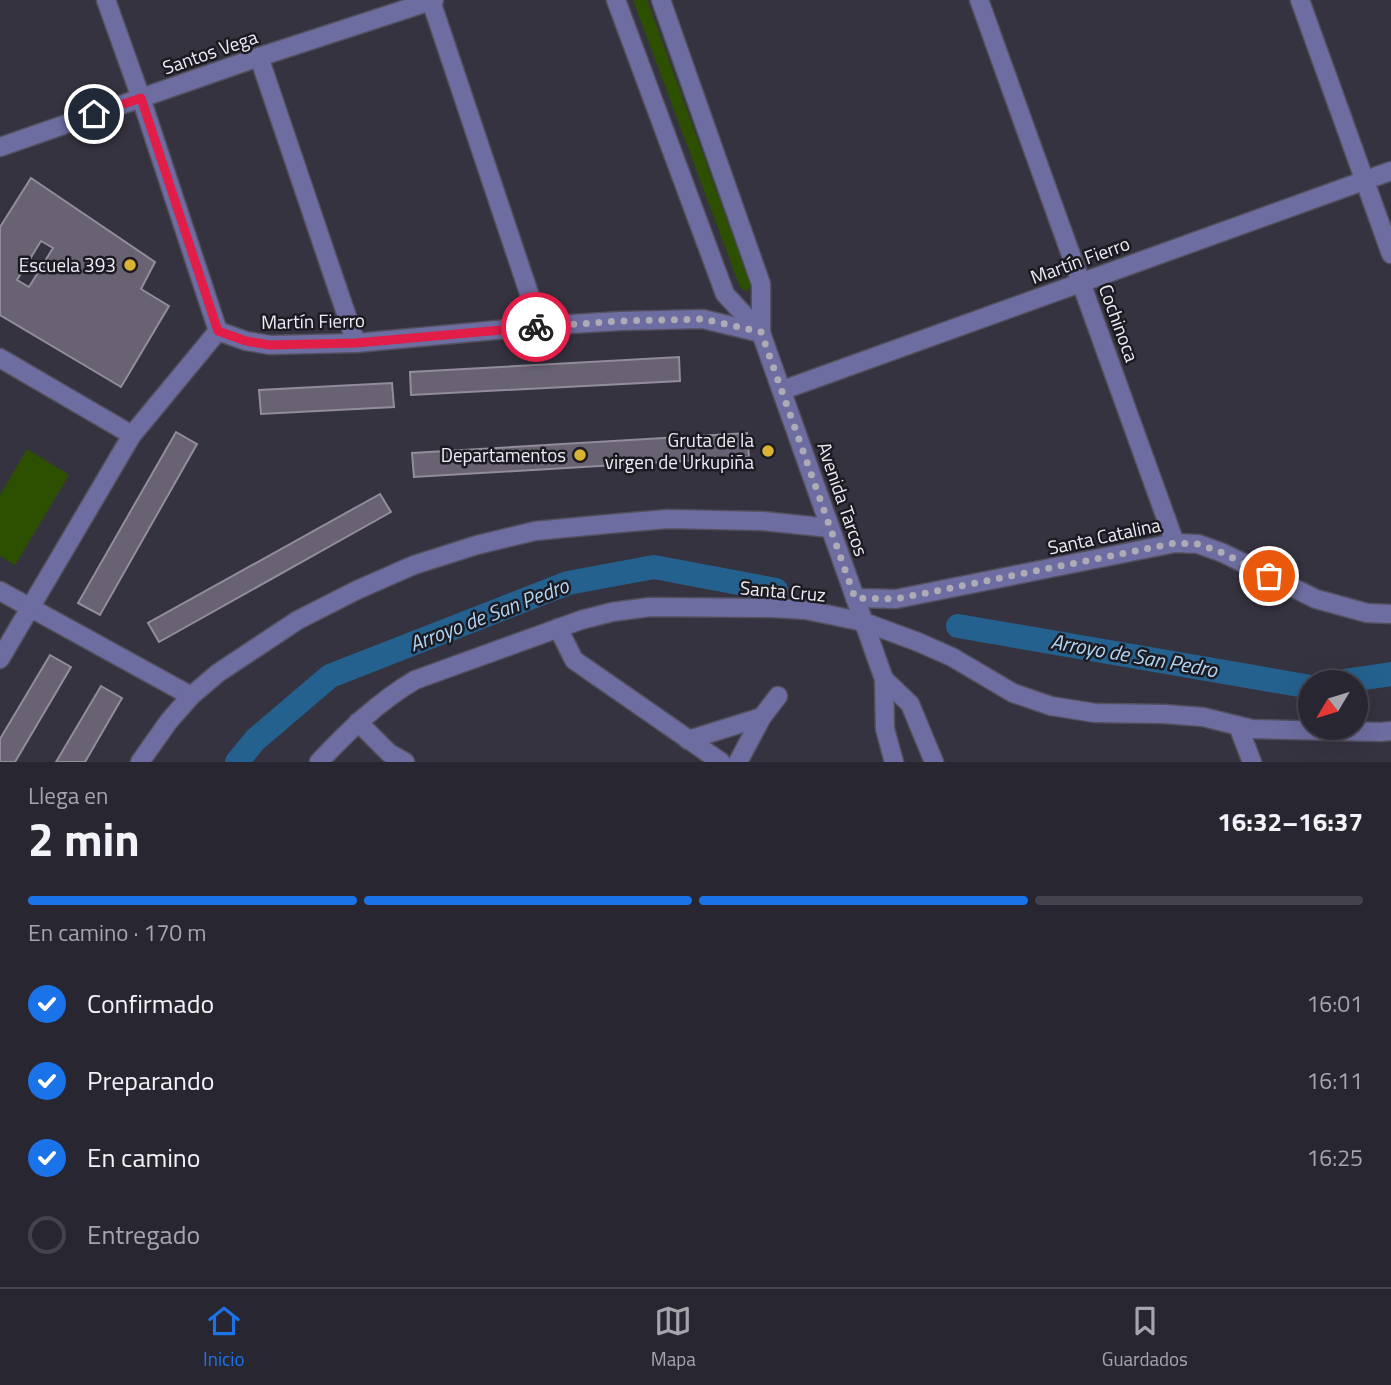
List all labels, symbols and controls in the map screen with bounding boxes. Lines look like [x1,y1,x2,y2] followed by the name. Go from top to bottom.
[158,22,262,81] street label: Santos Vega
[64,84,124,144] pin
[75,95,113,133] icon: home
[1026,228,1134,291] street label: Martín Fierro
[19,250,116,279] place label: Escuela 393
[122,257,138,273] marker: Escuela 393
[1092,280,1147,366] street label: Cochinoca
[501,292,571,362] courier
[261,305,365,336] street label: Martín Fierro
[517,308,555,346] icon: bike
[605,425,754,476] place label: Gruta de la virgen de Urkupiña
[810,438,877,560] street label: Avenida Tarcos
[441,440,566,469] place label: Departamentos
[760,443,776,459] marker: Gruta de la virgen de Urkupiña
[572,447,588,463] marker: Departamentos
[1045,509,1163,562] street label: Santa Catalina
[1239,546,1299,606] pin
[1250,557,1288,595] icon: bag
[404,569,574,659] water label: Arroyo de San Pedro
[739,572,827,609] street label: Santa Cruz
[1049,625,1220,685] water label: Arroyo de San Pedro
[1298,670,1368,740] north arrow
[1298,670,1368,740] map controls
[28,778,108,813] text: Llega en
[1217,802,1363,841] text: 16:32–16:37
[28,804,140,874] text: 2 min
[28,915,206,950] text: En camino · 170 m
[87,984,214,1023] text: Confirmado
[28,985,66,1023] icon: check
[1306,986,1363,1021] text: 16:01
[87,1061,214,1100] text: Preparando
[28,1062,66,1100] icon: check
[1306,1063,1363,1098] text: 16:11
[87,1138,201,1177] text: En camino
[28,1139,66,1177] icon: check
[1306,1140,1363,1175] text: 16:25
[87,1215,200,1254] text: Entregado
[203,1302,245,1373] tab: Inicio
[651,1302,696,1373] tab: Mapa
[1102,1302,1188,1373] tab: Guardados

